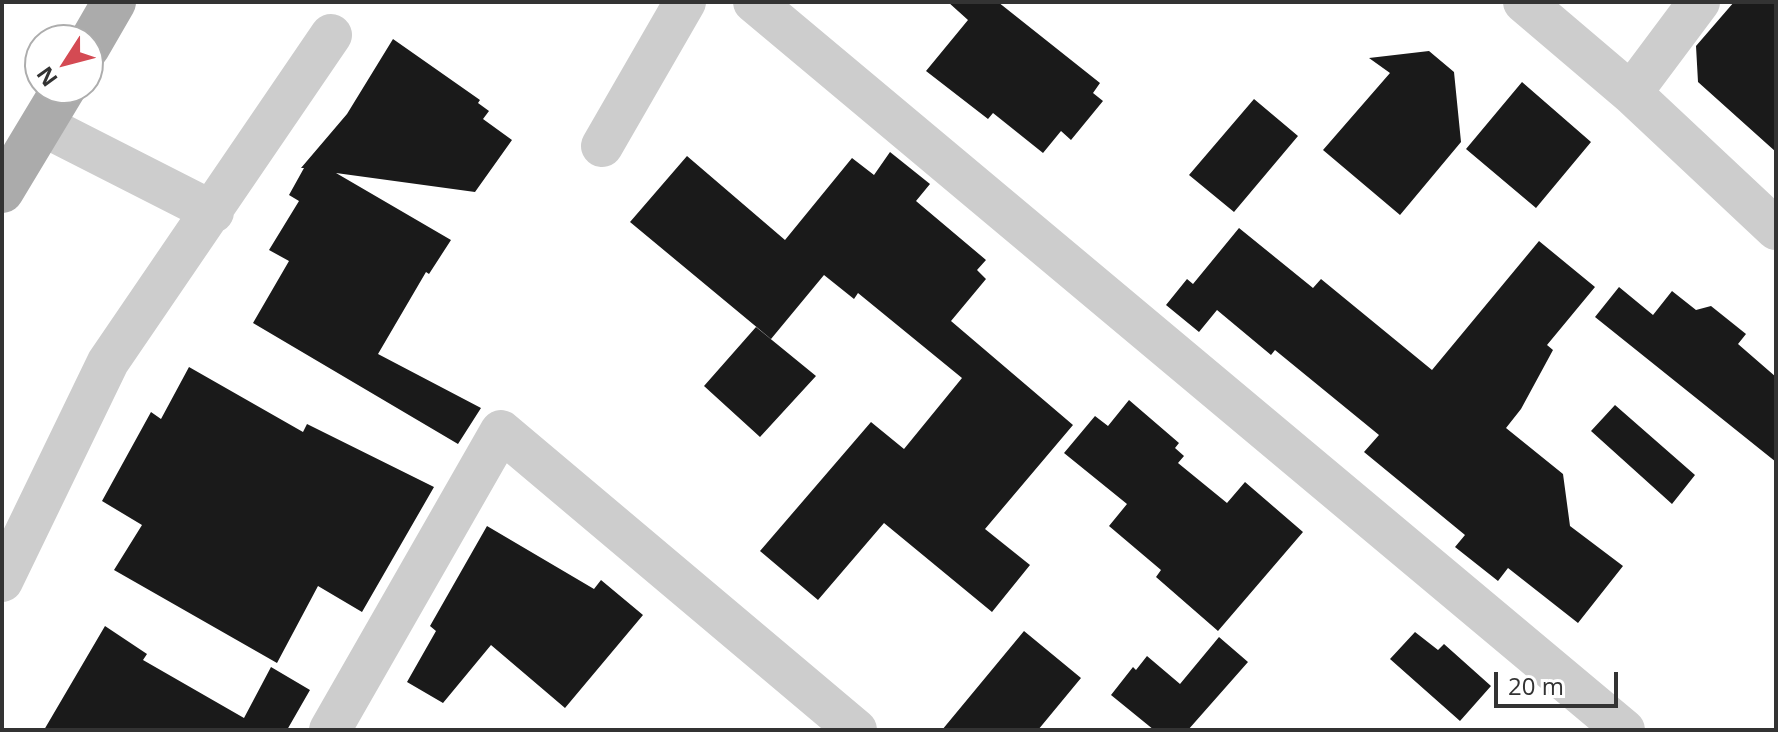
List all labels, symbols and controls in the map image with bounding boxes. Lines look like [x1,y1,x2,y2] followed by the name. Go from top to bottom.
[24,24,104,104] north arrow
[29,61,64,93] text: N
[1498,656,1622,706] scale bar
[1508,669,1564,702] text: 20 m

